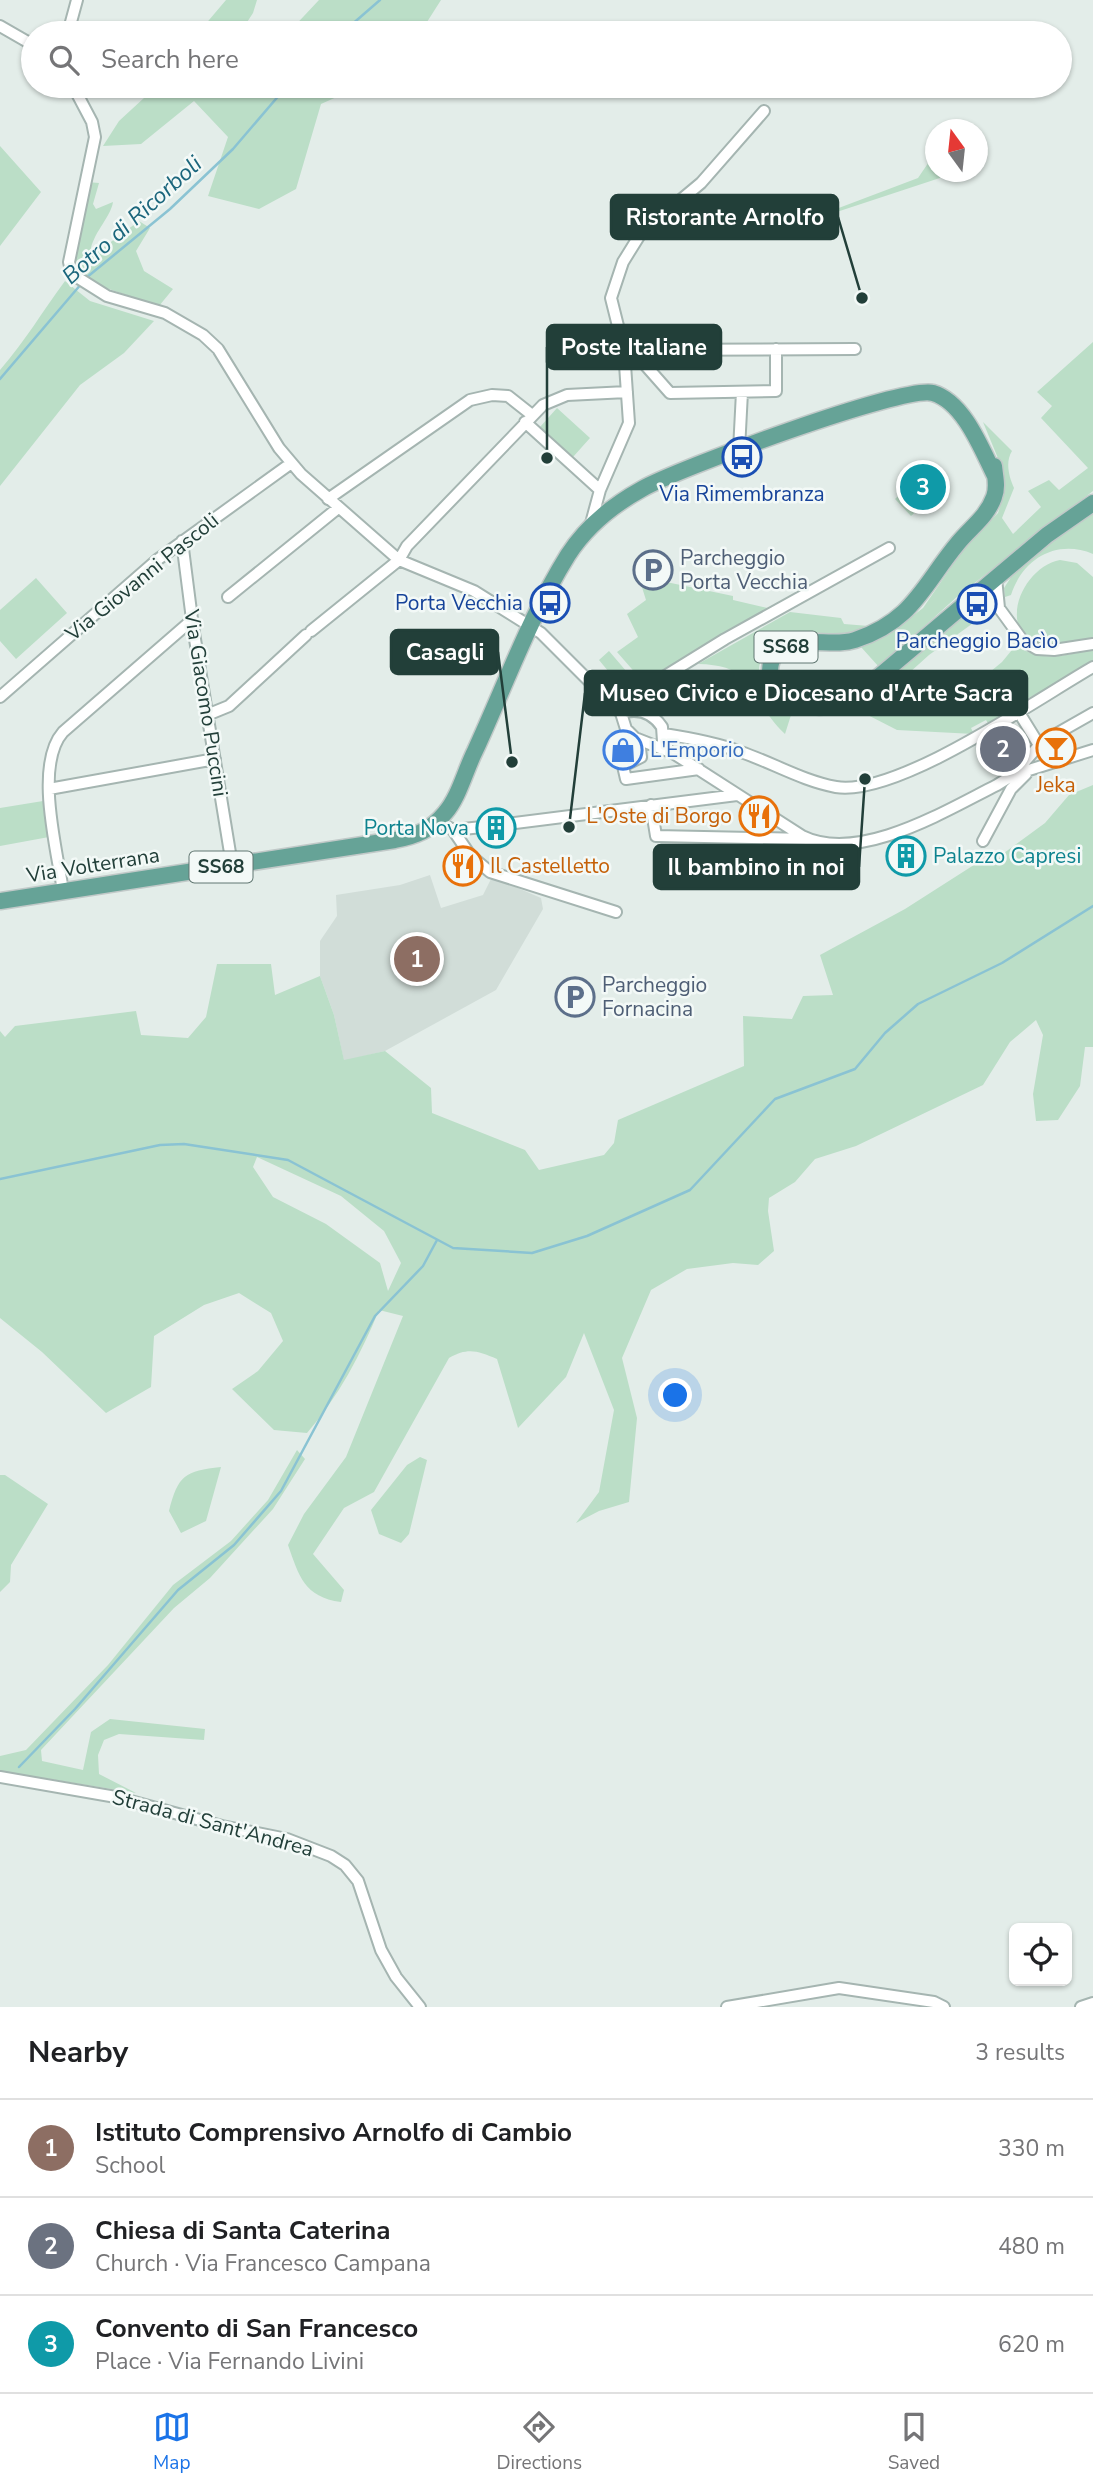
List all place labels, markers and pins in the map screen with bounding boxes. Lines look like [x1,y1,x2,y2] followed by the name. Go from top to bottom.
[611,195,838,239] callout: Ristorante Arnolfo
[547,325,721,369] callout: Poste Italiane
[721,436,763,478] bus stop icon: Via Rimembranza
[900,461,946,513] pin: 3
[658,480,825,508] place label: Via Rimembranza
[680,544,808,596] place label: Parcheggio Porta Vecchia
[632,549,674,591] parking icon: Parcheggio Porta Vecchia
[529,582,571,624] bus stop icon: Porta Vecchia
[956,583,998,625] bus stop icon: Parcheggio Bacìo
[395,589,523,617] place label: Porta Vecchia
[896,627,1058,655] place label: Parcheggio Bacìo
[391,630,498,674] callout: Casagli
[585,671,1027,715] callout: Museo Civico e Diocesano d'Arte Sacra
[980,723,1026,775] pin: 2
[1035,727,1077,769] bar icon: Jeka
[602,729,644,771] shop icon: L'Emporio
[650,736,744,764] place label: L'Emporio
[1035,771,1076,799] place label: Jeka
[738,795,780,837] restaurant icon: L'Oste di Borgo
[586,802,732,830] place label: L'Oste di Borgo
[475,807,517,849] building icon: Porta Nova
[364,814,469,842] place label: Porta Nova
[885,835,927,877] building icon: Palazzo Capresi
[933,842,1081,870] place label: Palazzo Capresi
[442,845,484,887] restaurant icon: Il Castelletto
[654,845,859,889] callout: Il bambino in noi
[490,852,610,880] place label: Il Castelletto
[394,933,440,985] pin: 1
[602,971,707,1023] place label: Parcheggio Fornacina
[554,976,596,1018] parking icon: Parcheggio Fornacina

